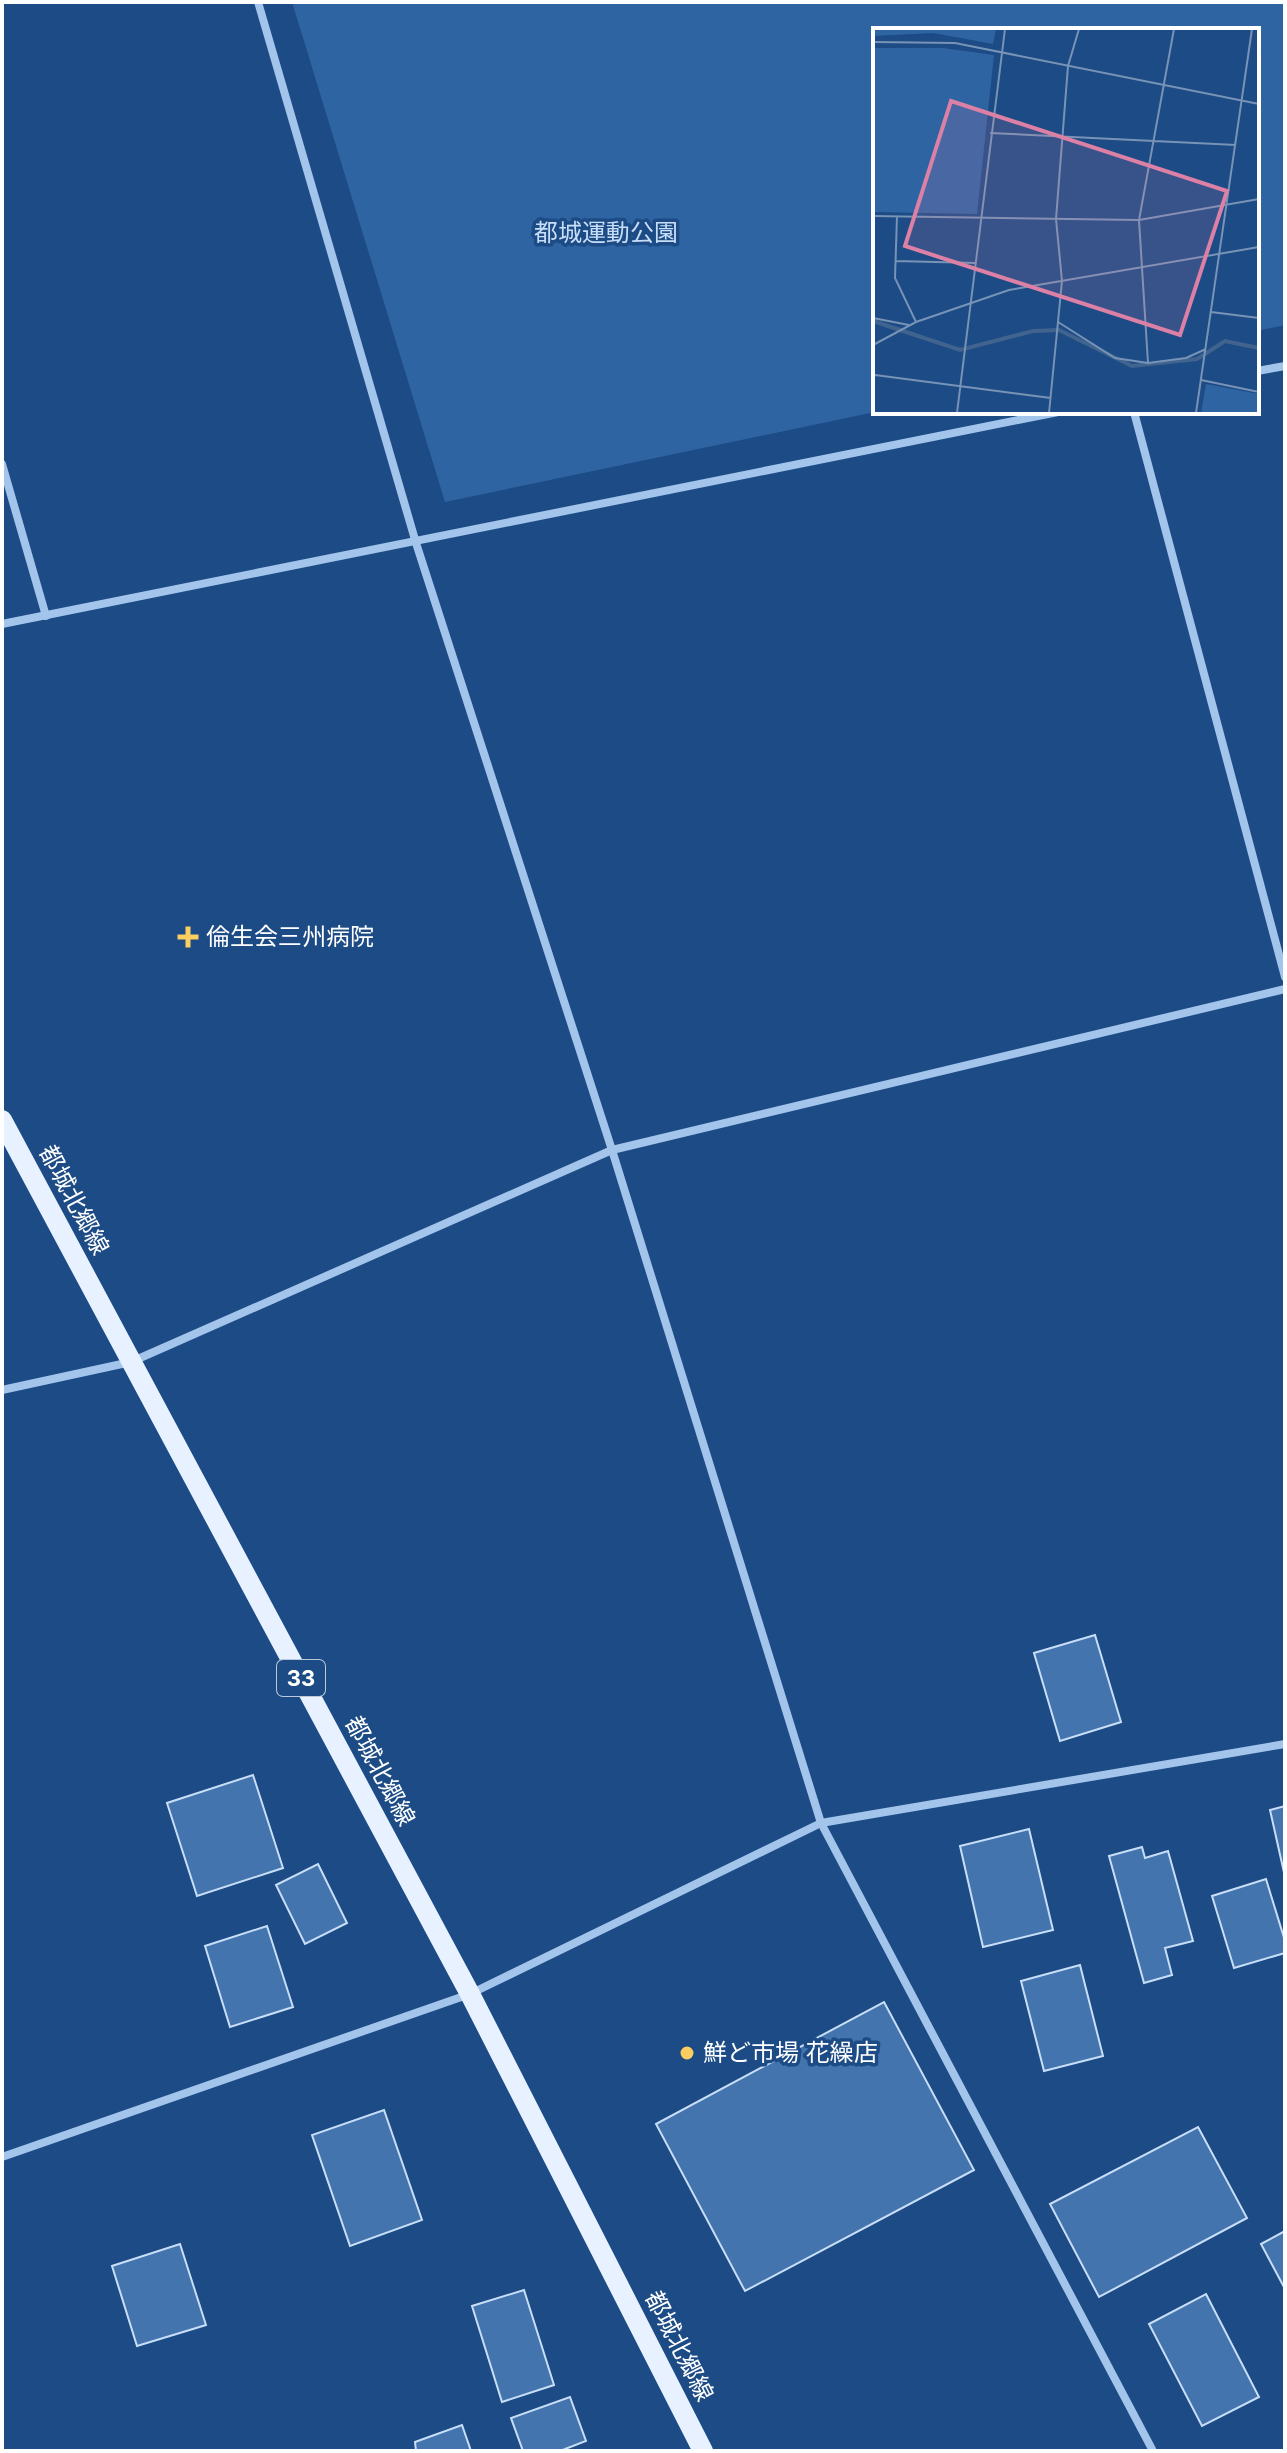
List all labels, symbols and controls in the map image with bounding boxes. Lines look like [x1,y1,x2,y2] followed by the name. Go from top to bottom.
[873,28,1259,414] inset map
[534,218,678,247] park label: 都城運動公園
[206,922,374,951] place label: 倫生会三州病院
[177,926,199,948] marker: 倫生会三州病院
[33,1140,115,1260] street label: 都城北郷線
[277,1660,325,1696] road number: 33
[339,1711,421,1831] street label: 都城北郷線
[703,2038,878,2067] place label: 鮮ど市場 花繰店
[678,2044,696,2062] marker: 鮮ど市場 花繰店
[639,2286,720,2406] street label: 都城北郷線

